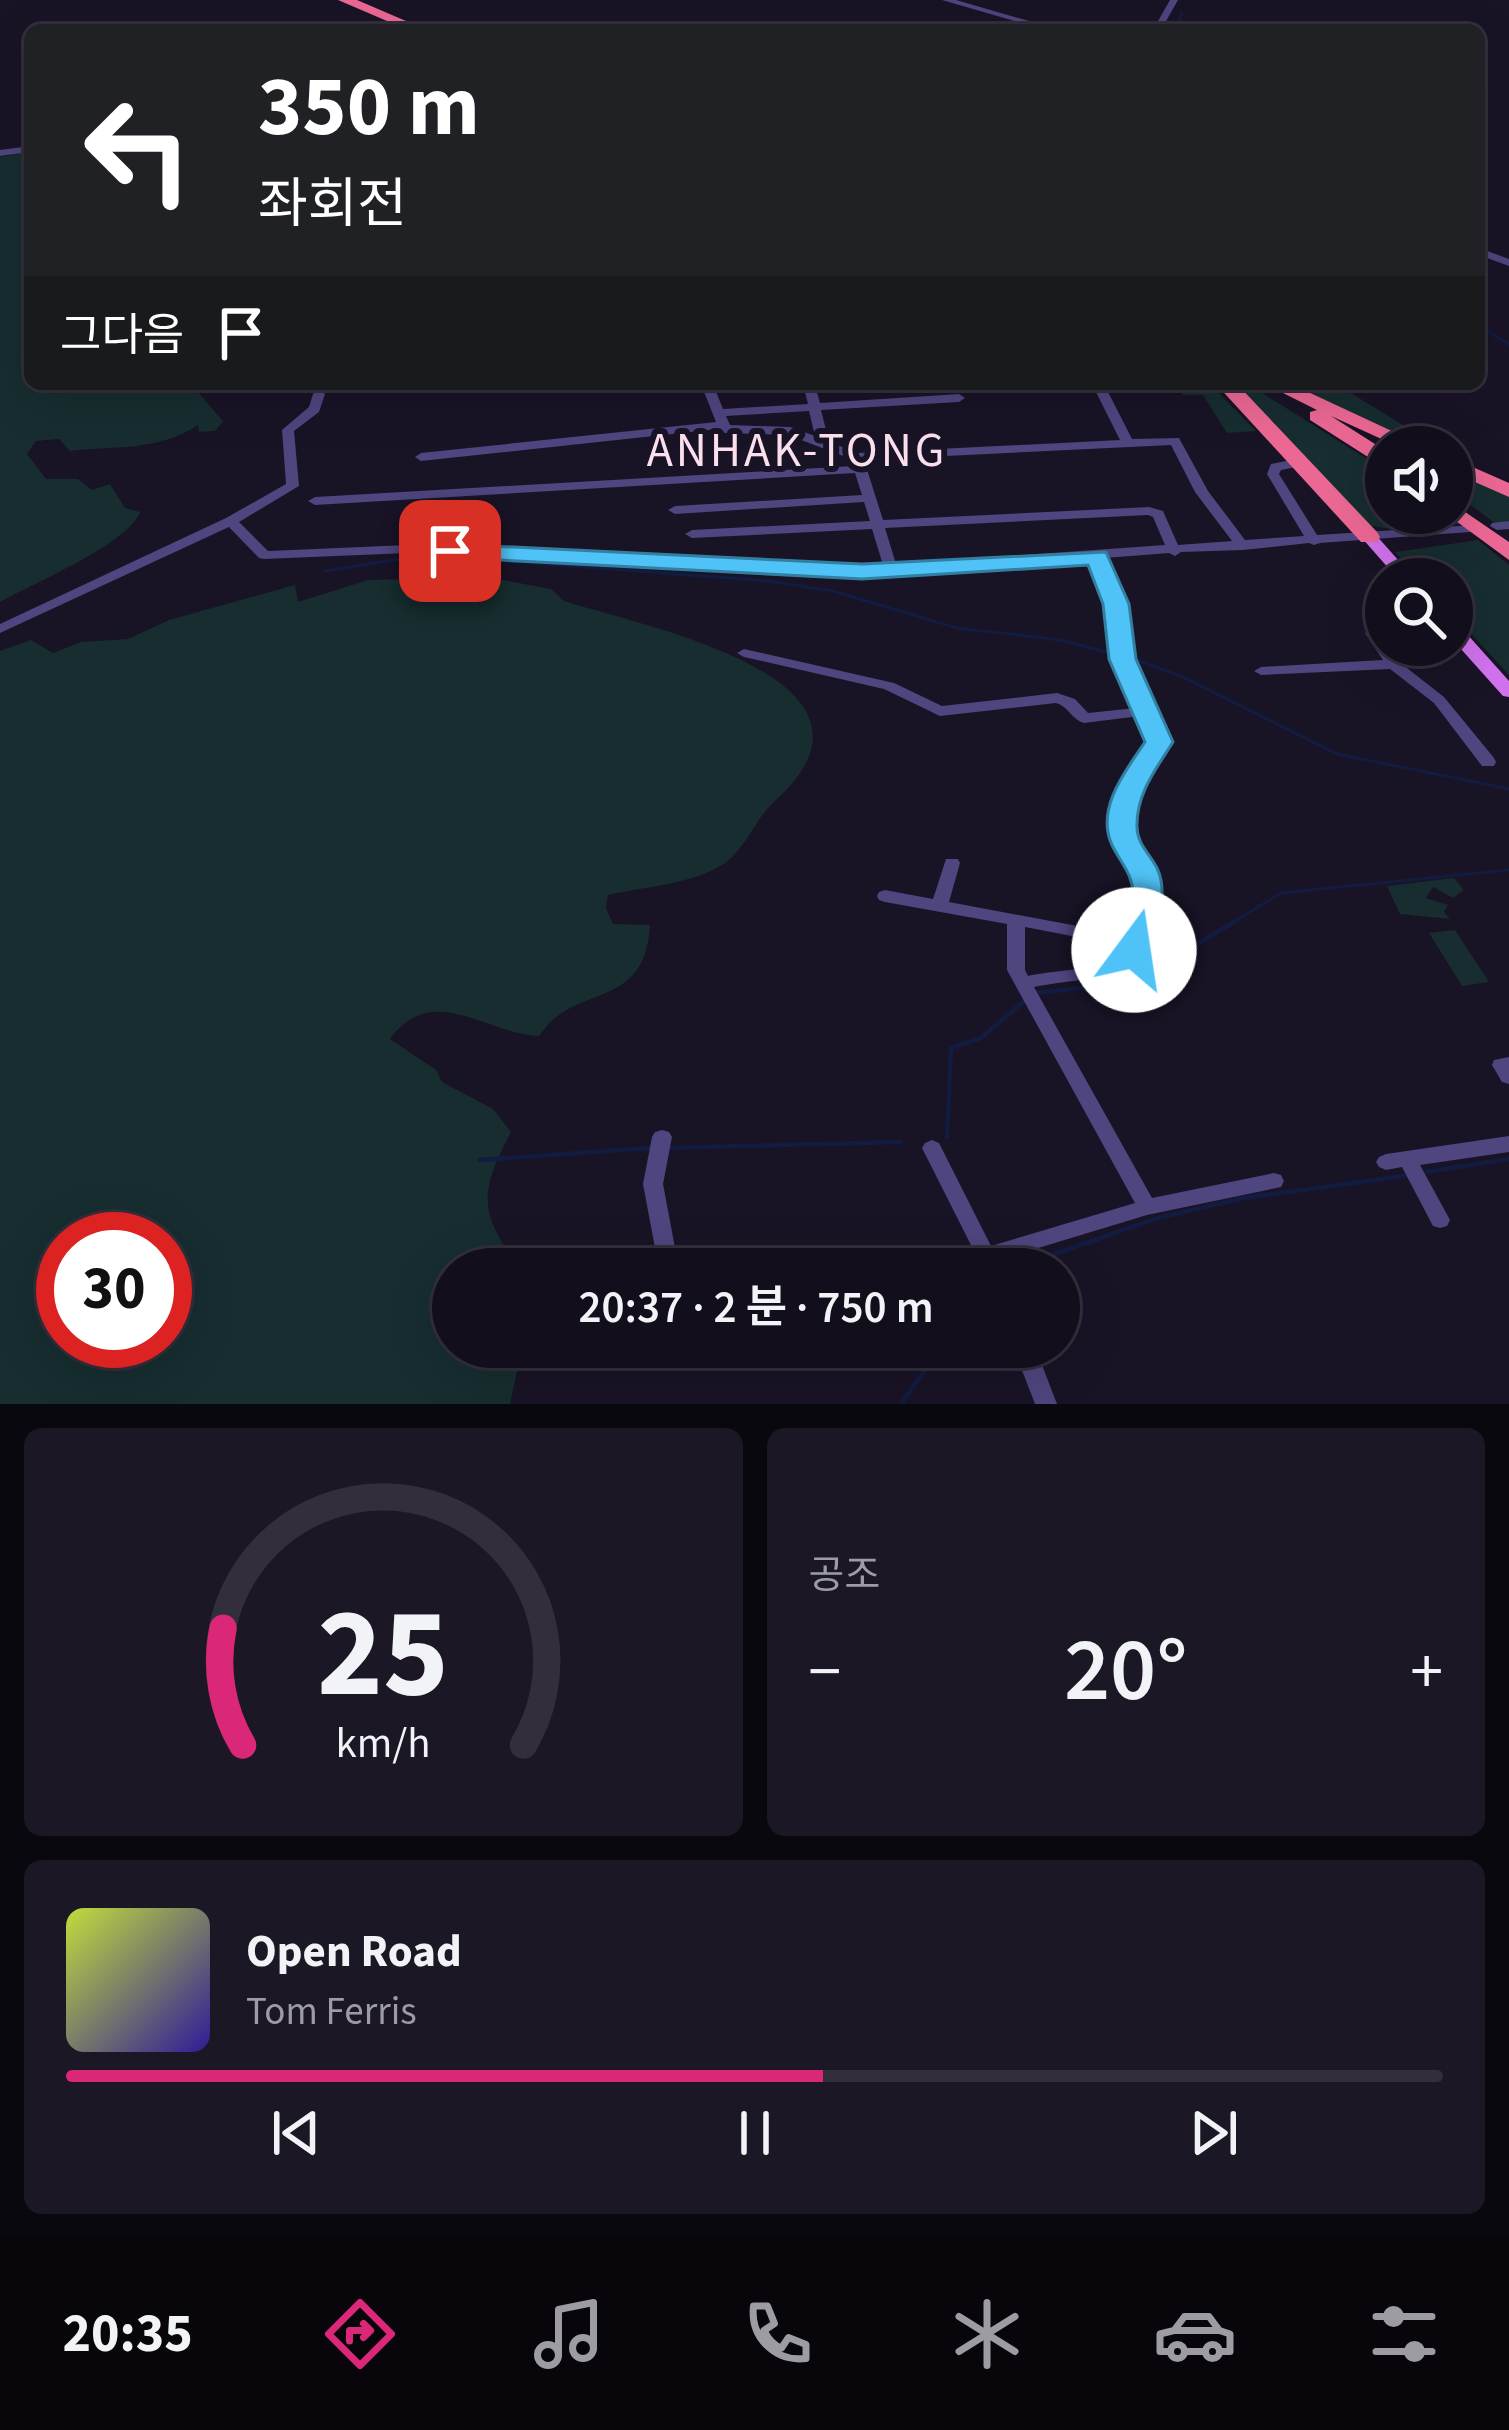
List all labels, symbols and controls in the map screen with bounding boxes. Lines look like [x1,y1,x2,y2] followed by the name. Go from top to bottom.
[258,48,480,168] text: 350 m
[60,72,216,228] icon: left
[258,167,407,244] text: 좌회전
[208,300,274,366] icon: arrive
[60,304,184,368] text: 그다음
[647,417,947,485] district label: ANHAK-TONG
[1365,426,1473,666] map controls
[1365,426,1473,534] button: sound
[399,500,501,602] pin
[417,518,483,584] icon: arrive
[1365,558,1473,666] button: search
[1071,887,1197,1013] position arrow
[36,1212,192,1368] speed limit sign: 30
[578,1276,934,1340] text: 20:37 · 2 분 · 750 m
[809,1548,880,1604] text: 공조
[317,1566,449,1744] text: 25
[1064,1607,1188,1735] text: 20°
[809,1625,841,1719] text: −
[1410,1625,1443,1719] text: +
[336,1713,431,1774] text: km/h
[246,1920,462,1984] text: Open Road
[246,1984,417,2040] text: Tom Ferris
[263,2100,329,2166] icon: previous
[722,2100,788,2166] icon: pause
[1181,2100,1247,2166] icon: next
[318,2292,402,2376] icon: directions
[527,2292,611,2376] icon: music
[736,2292,820,2376] icon: phone
[945,2292,1029,2376] icon: climate
[1153,2292,1237,2376] icon: car
[1362,2292,1446,2376] icon: filters
[62,2296,193,2373] text: 20:35

